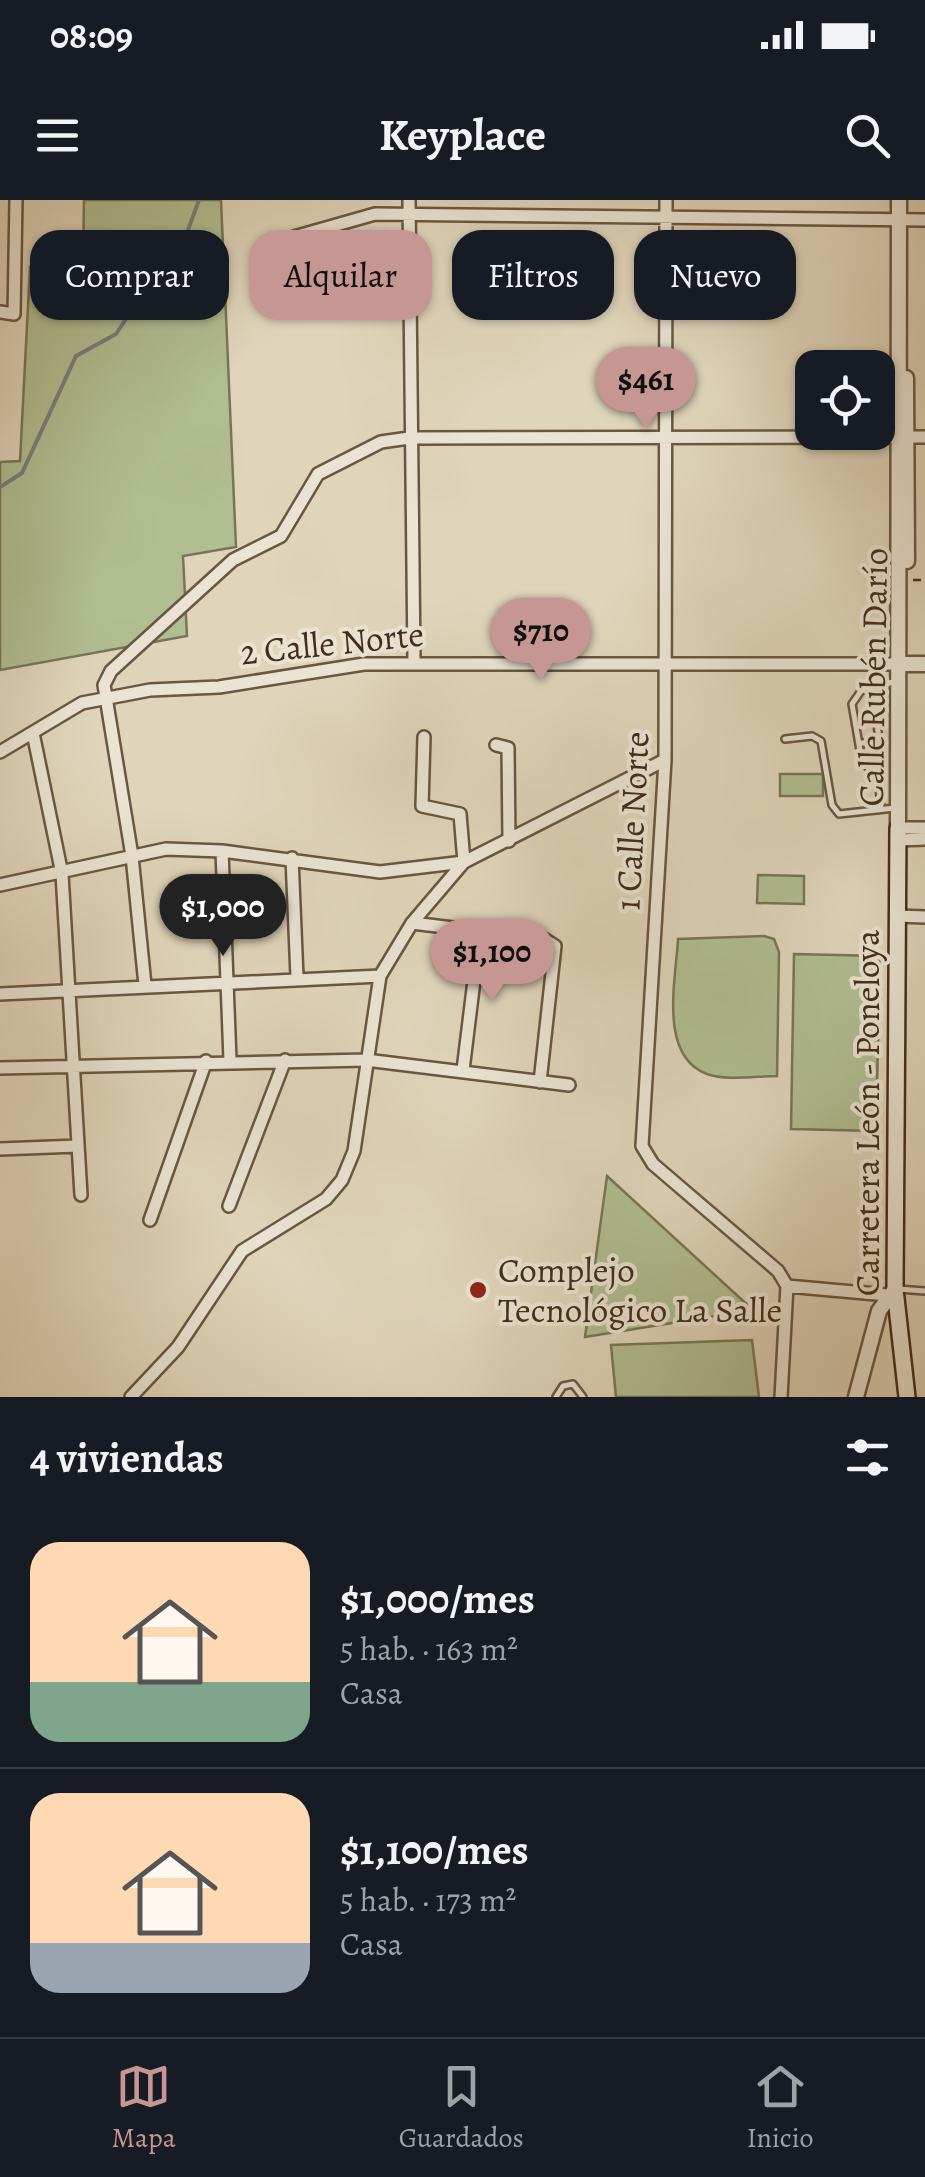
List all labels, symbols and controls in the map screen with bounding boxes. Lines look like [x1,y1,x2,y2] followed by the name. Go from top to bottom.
[50,9,133,61] text: 08:09
[379,104,546,166] text: Keyplace
[30,108,85,163] icon: menu
[840,108,895,163] icon: search
[30,230,229,320] chip: Comprar
[249,230,432,320] chip: Alquilar
[452,230,614,320] chip: Filtros
[634,230,796,320] chip: Nuevo
[587,347,705,432] pin: $461
[795,350,895,450] map controls
[795,350,895,450] button: locate
[618,357,674,401] text: $461
[847,547,899,807] street label: Calle Rubén Darío
[482,598,600,683] pin: $710
[513,608,569,652] text: $710
[238,610,426,676] street label: 2 Calle Norte
[603,730,661,912] street label: 1 Calle Norte
[142,874,304,959] pin: $1,000
[181,884,265,928] text: $1,000
[411,919,573,1004] pin: $1,100
[453,929,531,973] text: $1,100
[843,929,891,1296] street label: Carretera León - Poneloya
[498,1246,782,1334] place label: Complejo Tecnológico La Salle
[467,1279,489,1301] marker: Complejo Tecnológico La Salle
[30,1429,224,1486] text: 4 viviendas
[840,1430,895,1485] icon: filters
[340,1570,535,1627] text: $1,000/mes
[110,1582,230,1702] icon: home
[340,1627,518,1671] text: 5 hab. · 163 m²
[340,1671,403,1715] text: Casa
[340,1821,529,1878] text: $1,100/mes
[110,1833,230,1953] icon: home
[340,1878,516,1922] text: 5 hab. · 173 m²
[340,1922,403,1966] text: Casa
[111,2059,176,2157] tab: Mapa
[399,2059,524,2157] tab: Guardados
[747,2059,814,2157] tab: Inicio

